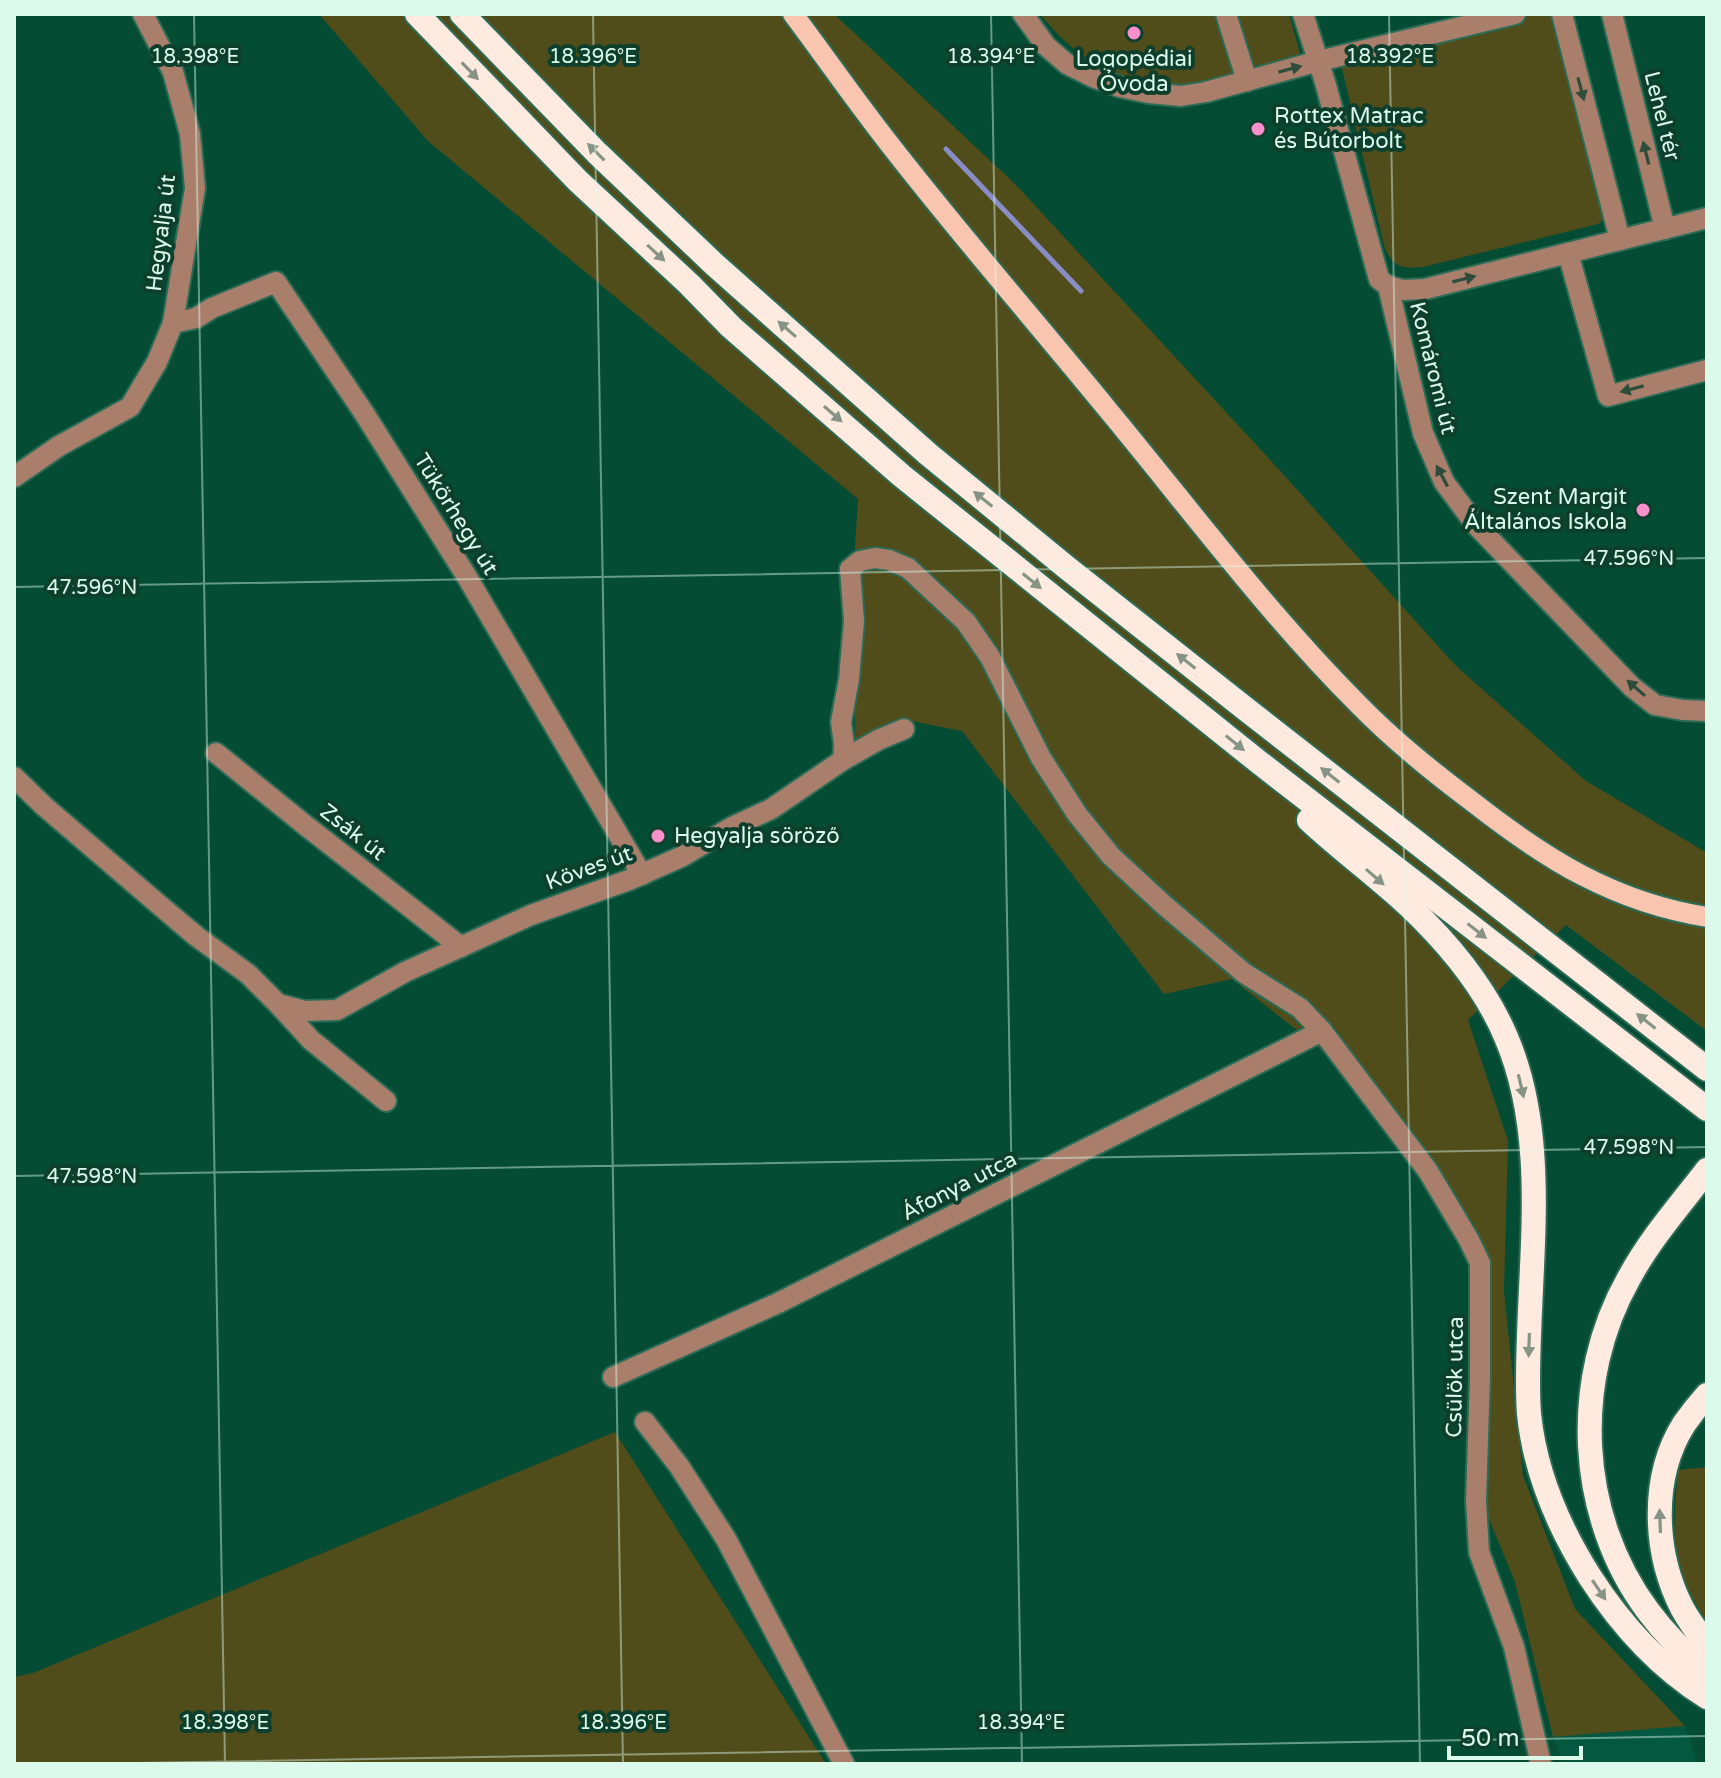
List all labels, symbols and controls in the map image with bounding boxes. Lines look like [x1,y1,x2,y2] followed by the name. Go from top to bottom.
[1125,24,1143,42] marker: Logopédiai Óvoda
[151,45,239,69] text: 18.398°E
[549,45,637,69] text: 18.396°E
[947,45,1035,69] text: 18.394°E
[1346,45,1434,69] text: 18.392°E
[1076,46,1192,97] place label: Logopédiai Óvoda
[461,61,479,80] one-way arrow
[1277,63,1302,75] one-way arrow
[1638,69,1686,164] street label: Lehel tér
[1576,77,1588,102] one-way arrow
[1274,103,1424,154] place label: Rottex Matrac és Bútorbolt
[1249,120,1267,138] marker: Rottex Matrac és Bútorbolt
[1640,140,1652,165] one-way arrow
[587,143,606,161] one-way arrow
[141,173,181,293] street label: Hegyalja út
[646,244,665,262] one-way arrow
[1452,272,1477,285] one-way arrow
[1404,299,1462,437] street label: Komáromi út
[777,321,797,338] one-way arrow
[1619,384,1644,396] one-way arrow
[822,405,842,422] one-way arrow
[408,449,504,579] street label: Tükörhegy út
[1436,465,1449,488] one-way arrow
[1464,484,1627,535] place label: Szent Margit Általános Iskola
[973,491,993,508] one-way arrow
[1634,501,1652,519] marker: Szent Margit Általános Iskola
[1584,547,1674,571] text: 47.596°N
[1022,572,1042,588] one-way arrow
[47,576,137,600] text: 47.596°N
[1176,654,1196,670] one-way arrow
[1626,680,1645,698] one-way arrow
[1225,734,1245,751] one-way arrow
[1320,767,1340,784] one-way arrow
[315,798,391,866] street label: Zsák út
[674,823,840,849] place label: Hegyalja söröző
[649,827,667,845] marker: Hegyalja söröző
[542,840,636,896] street label: Köves út
[1365,868,1385,885] one-way arrow
[1467,923,1487,939] one-way arrow
[1636,1013,1656,1030] one-way arrow
[1515,1073,1528,1098] one-way arrow
[1584,1136,1674,1160] text: 47.598°N
[897,1145,1021,1226] street label: Áfonya utca
[47,1165,137,1189] text: 47.598°N
[1441,1316,1469,1438] street label: Csülök utca
[1522,1333,1535,1358] one-way arrow
[1654,1508,1667,1533] one-way arrow
[1591,1579,1606,1600] one-way arrow
[1449,1710,1581,1760] scale bar
[181,1711,269,1735] text: 18.398°E
[579,1711,667,1735] text: 18.396°E
[977,1711,1065,1735] text: 18.394°E
[1461,1724,1519,1753] text: 50 m

